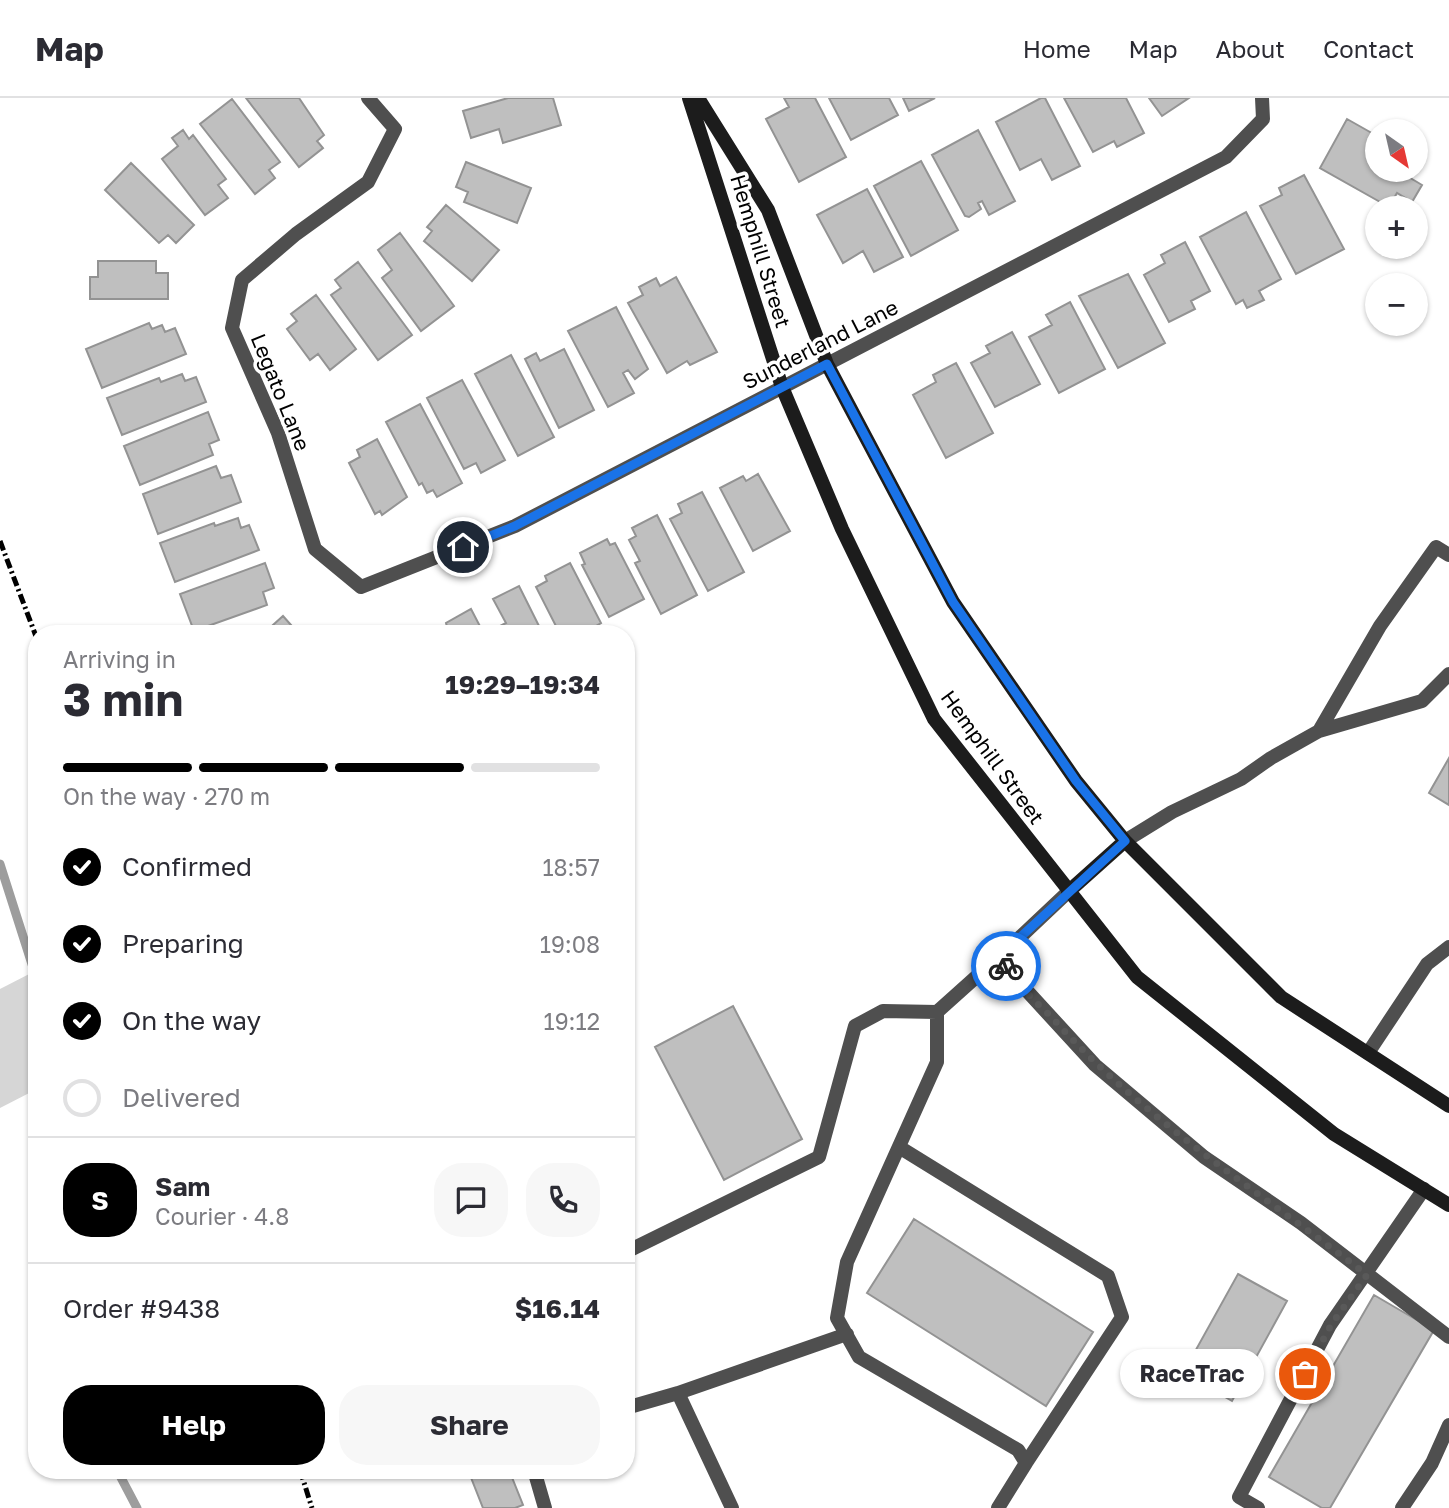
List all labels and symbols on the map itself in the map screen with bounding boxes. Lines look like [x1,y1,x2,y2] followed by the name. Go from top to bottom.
[1365,119,1428,182] north arrow
[725,171,797,331] street label: Hemphill Street
[738,294,902,394] street label: Sunderland Lane
[246,330,316,454] street label: Legato Lane
[433,517,493,577] pin
[936,685,1050,829] street label: Hemphill Street
[971,931,1041,1001] courier
[1275,1344,1335,1404] pin
[1120,1350,1263,1398] callout: RaceTrac

